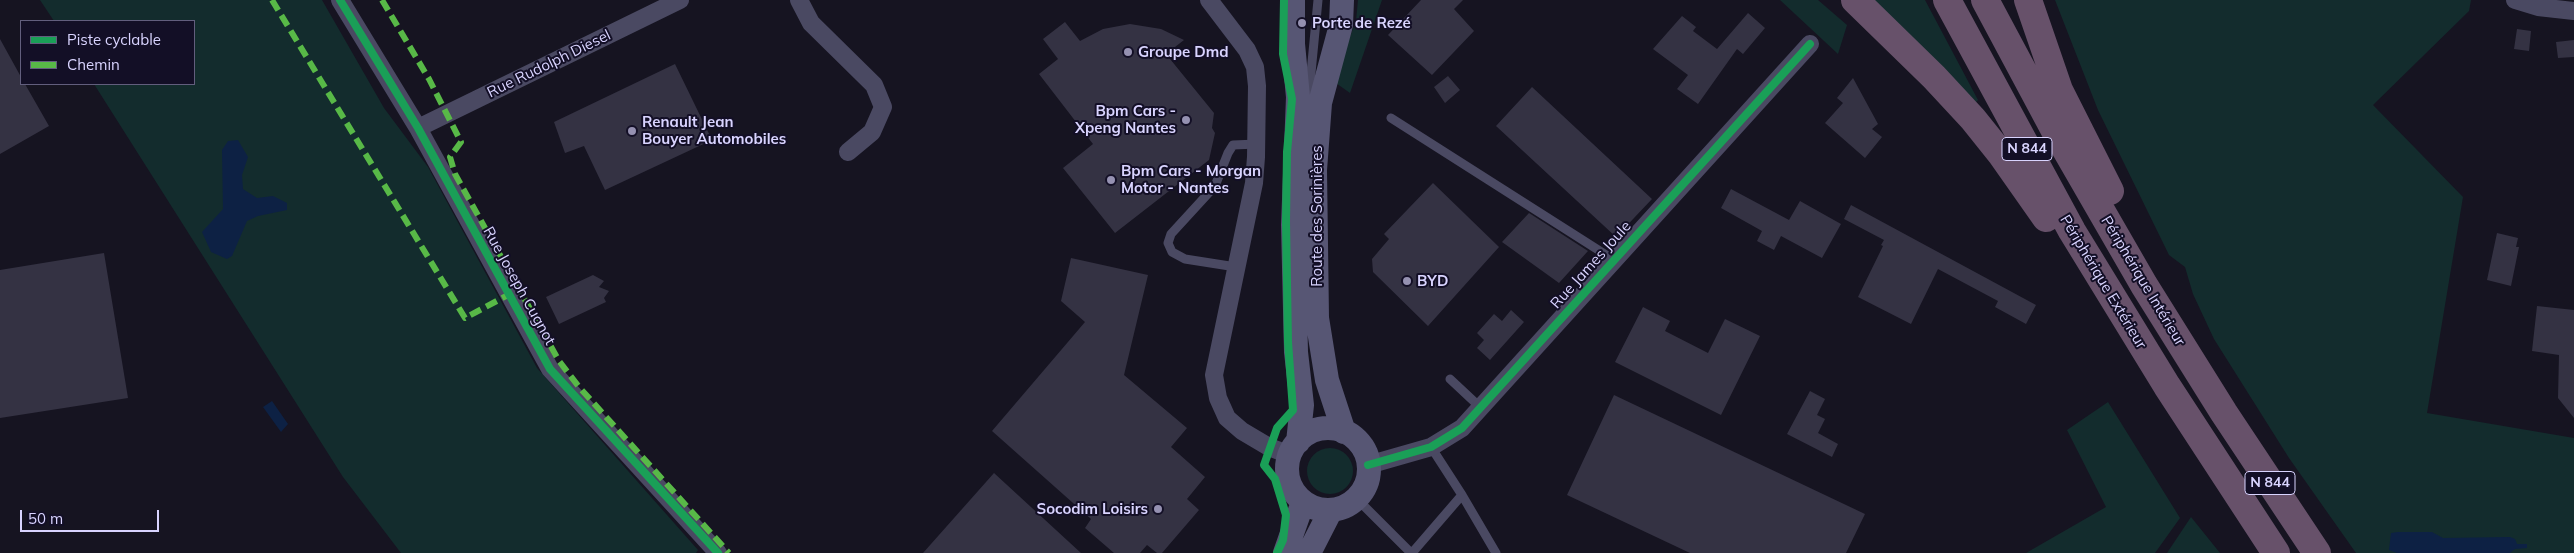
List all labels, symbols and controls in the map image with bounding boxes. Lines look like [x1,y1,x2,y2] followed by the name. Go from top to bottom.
[1312,14,1411,32] place label: Porte de Rezé
[1296,17,1308,29] marker: Porte de Rezé
[20,20,195,85] legend
[484,26,614,102] street label: Rue Rudolph Diesel
[67,30,161,49] text: Piste cyclable
[1138,43,1229,61] place label: Groupe Dmd
[1122,46,1134,58] marker: Groupe Dmd
[67,55,120,74] text: Chemin
[1075,102,1176,137] place label: Bpm Cars - Xpeng Nantes
[642,113,786,148] place label: Renault Jean Bouyer Automobiles
[1180,114,1192,126] marker: Bpm Cars - Xpeng Nantes
[626,125,638,137] marker: Renault Jean Bouyer Automobiles
[2002,138,2052,160] road number: N 844
[1308,145,1326,287] street label: Route des Sorinières
[1121,162,1261,197] place label: Bpm Cars - Morgan Motor - Nantes
[1105,174,1117,186] marker: Bpm Cars - Morgan Motor - Nantes
[2056,212,2150,352] street label: Périphérique Extérieur
[2097,213,2189,349] street label: Périphérique Intérieur
[1547,218,1635,312] street label: Rue James Joule
[479,224,559,348] street label: Rue Joseph Cugnot
[1417,272,1448,290] place label: BYD
[1401,275,1413,287] marker: BYD
[2245,472,2295,494] road number: N 844
[22,500,161,532] scale bar
[1036,500,1148,518] place label: Socodim Loisirs
[1152,503,1164,515] marker: Socodim Loisirs
[28,509,63,528] text: 50 m

